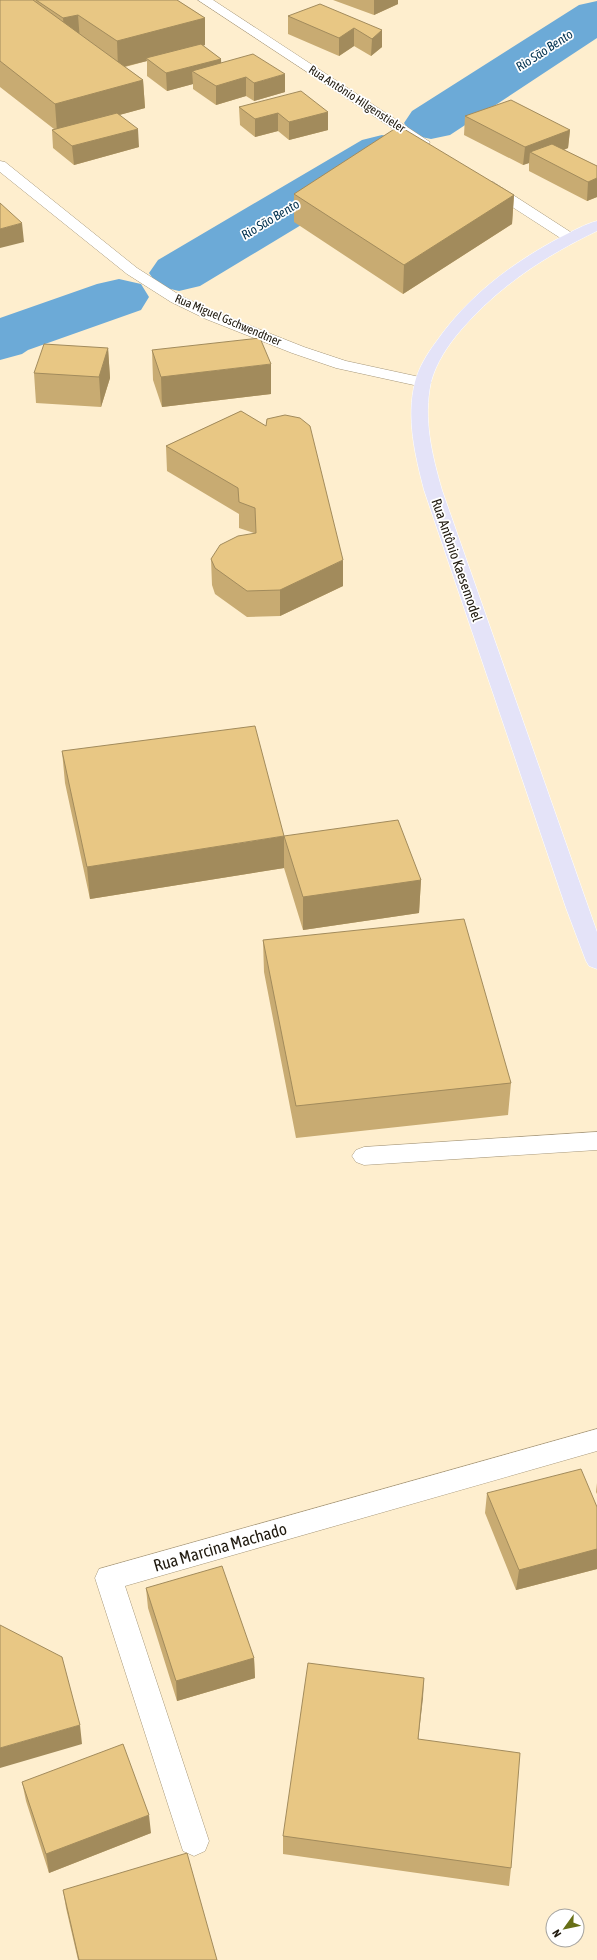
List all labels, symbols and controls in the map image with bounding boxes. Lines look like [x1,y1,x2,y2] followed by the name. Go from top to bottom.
[513,26,576,74] water label: Rio São Bento
[306,63,408,136] street label: Rua Antônio Hilgenstieler
[239,196,302,243] water label: Rio São Bento
[173,291,284,349] street label: Rua Miguel Gschwendtner
[428,496,486,624] street label: Rua Antônio Kaesemodel
[151,1518,289,1576] street label: Rua Marcina Machado
[545,1908,585,1948] north arrow
[550,1927,563,1939] text: N

